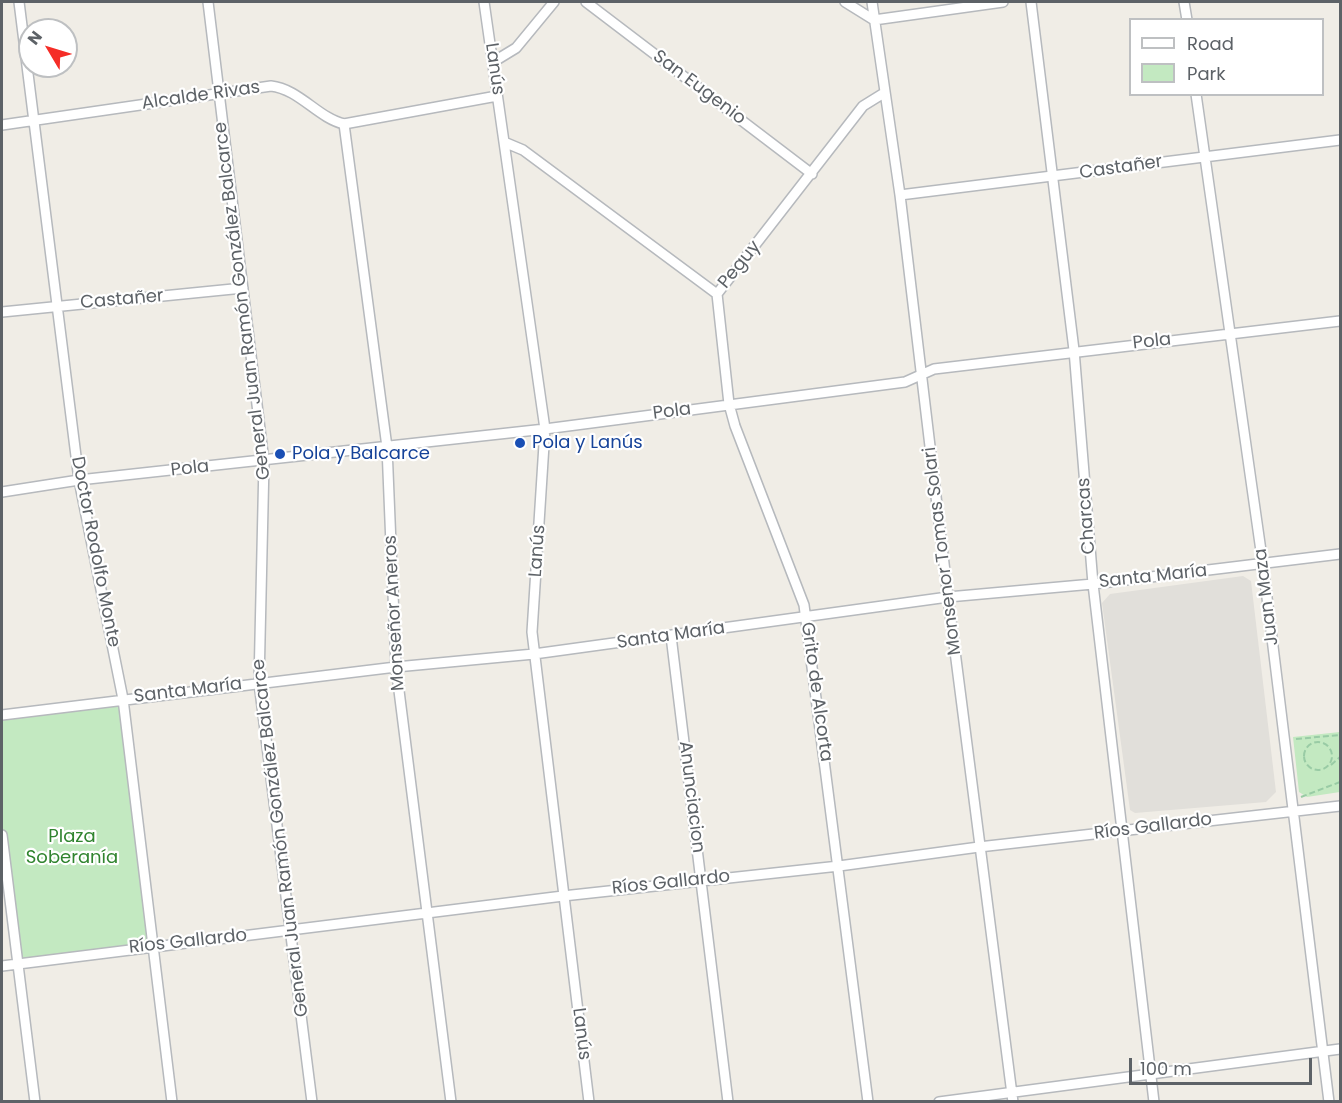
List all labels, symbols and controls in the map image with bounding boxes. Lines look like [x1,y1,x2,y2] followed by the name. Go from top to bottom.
[18,18,78,78] north arrow
[1129,18,1324,96] legend
[22,26,48,50] text: N
[1187,31,1234,56] text: Road
[480,42,508,96] street label: Lanús
[648,46,750,130] street label: San Eugenio
[1187,61,1226,86] text: Park
[140,77,262,115] street label: Alcalde Rivas
[210,121,276,481] street label: General Juan Ramón González Balcarce
[1078,151,1164,185] street label: Castañer
[714,237,766,293] street label: Peguy
[79,286,165,314] street label: Castañer
[1132,329,1172,355] street label: Pola
[652,399,692,425] street label: Pola
[532,432,643,454] place label: Pola y Lanús
[513,436,527,450] marker: Pola y Lanús
[292,443,430,465] place label: Pola y Balcarce
[920,446,966,656] street label: Monsenor Tomas Solari
[273,447,287,461] marker: Pola y Balcarce
[66,455,124,649] street label: Doctor Rodolfo Monte
[170,456,210,482] street label: Pola
[1074,477,1100,555] street label: Charcas
[525,524,551,578] street label: Lanús
[380,534,410,692] street label: Monseñor Aneros
[1250,547,1284,647] street label: Juan Maza
[1098,561,1208,593] street label: Santa María
[616,618,726,654] street label: Santa María
[796,621,836,763] street label: Grito de Alcorta
[248,658,314,1018] street label: General Juan Ramón González Balcarce
[133,674,243,708] street label: Santa María
[673,740,709,854] street label: Anunciacion
[1093,809,1213,845] street label: Ríos Gallardo
[26,826,118,868] park label: Plaza Soberanía
[611,866,731,900] street label: Ríos Gallardo
[128,925,248,959] street label: Ríos Gallardo
[567,1007,595,1061] street label: Lanús
[1132,1046,1315,1084] scale bar
[1140,1056,1192,1081] text: 100 m

